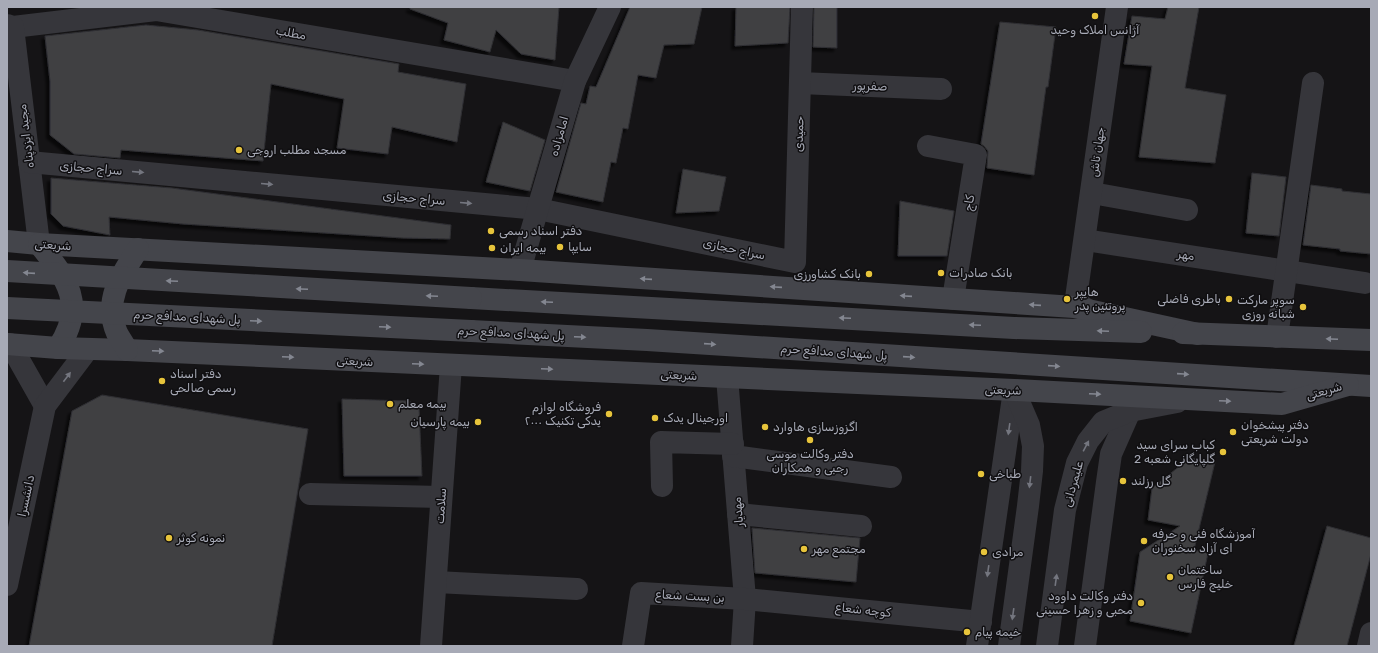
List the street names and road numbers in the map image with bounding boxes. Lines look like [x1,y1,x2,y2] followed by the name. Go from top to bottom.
[275,23,308,43] street label: مطلب
[851,78,888,95] street label: صفرپور
[15,103,38,169] street label: مجید ایزدپناه
[547,114,572,158] street label: امامزاده
[791,116,807,152] street label: حمیدی
[1087,126,1107,178] street label: جهان تاش
[59,158,123,180] street label: سراج حجازی
[382,188,446,210] street label: سراج حجازی
[961,193,979,213] street label: کاج
[701,236,766,264] street label: سراج حجازی
[34,237,72,254] street label: شریعتی
[1175,247,1196,264] street label: مهر
[133,307,241,329] street label: پل شهدای مدافع حرم
[457,323,565,345] street label: پل شهدای مدافع حرم
[780,341,888,365] street label: پل شهدای مدافع حرم
[336,353,374,370] street label: شریعتی
[660,367,698,384] street label: شریعتی
[1304,379,1344,404] street label: شریعتی
[984,382,1022,399] street label: شریعتی
[1060,459,1087,509] street label: علیمردانی
[15,473,38,518] street label: دانشسرا
[433,488,449,524] street label: سلامت
[730,496,747,529] street label: مهدیار
[655,587,725,607] street label: بن بست شعاع
[834,600,892,622] street label: کوچه شعاع

